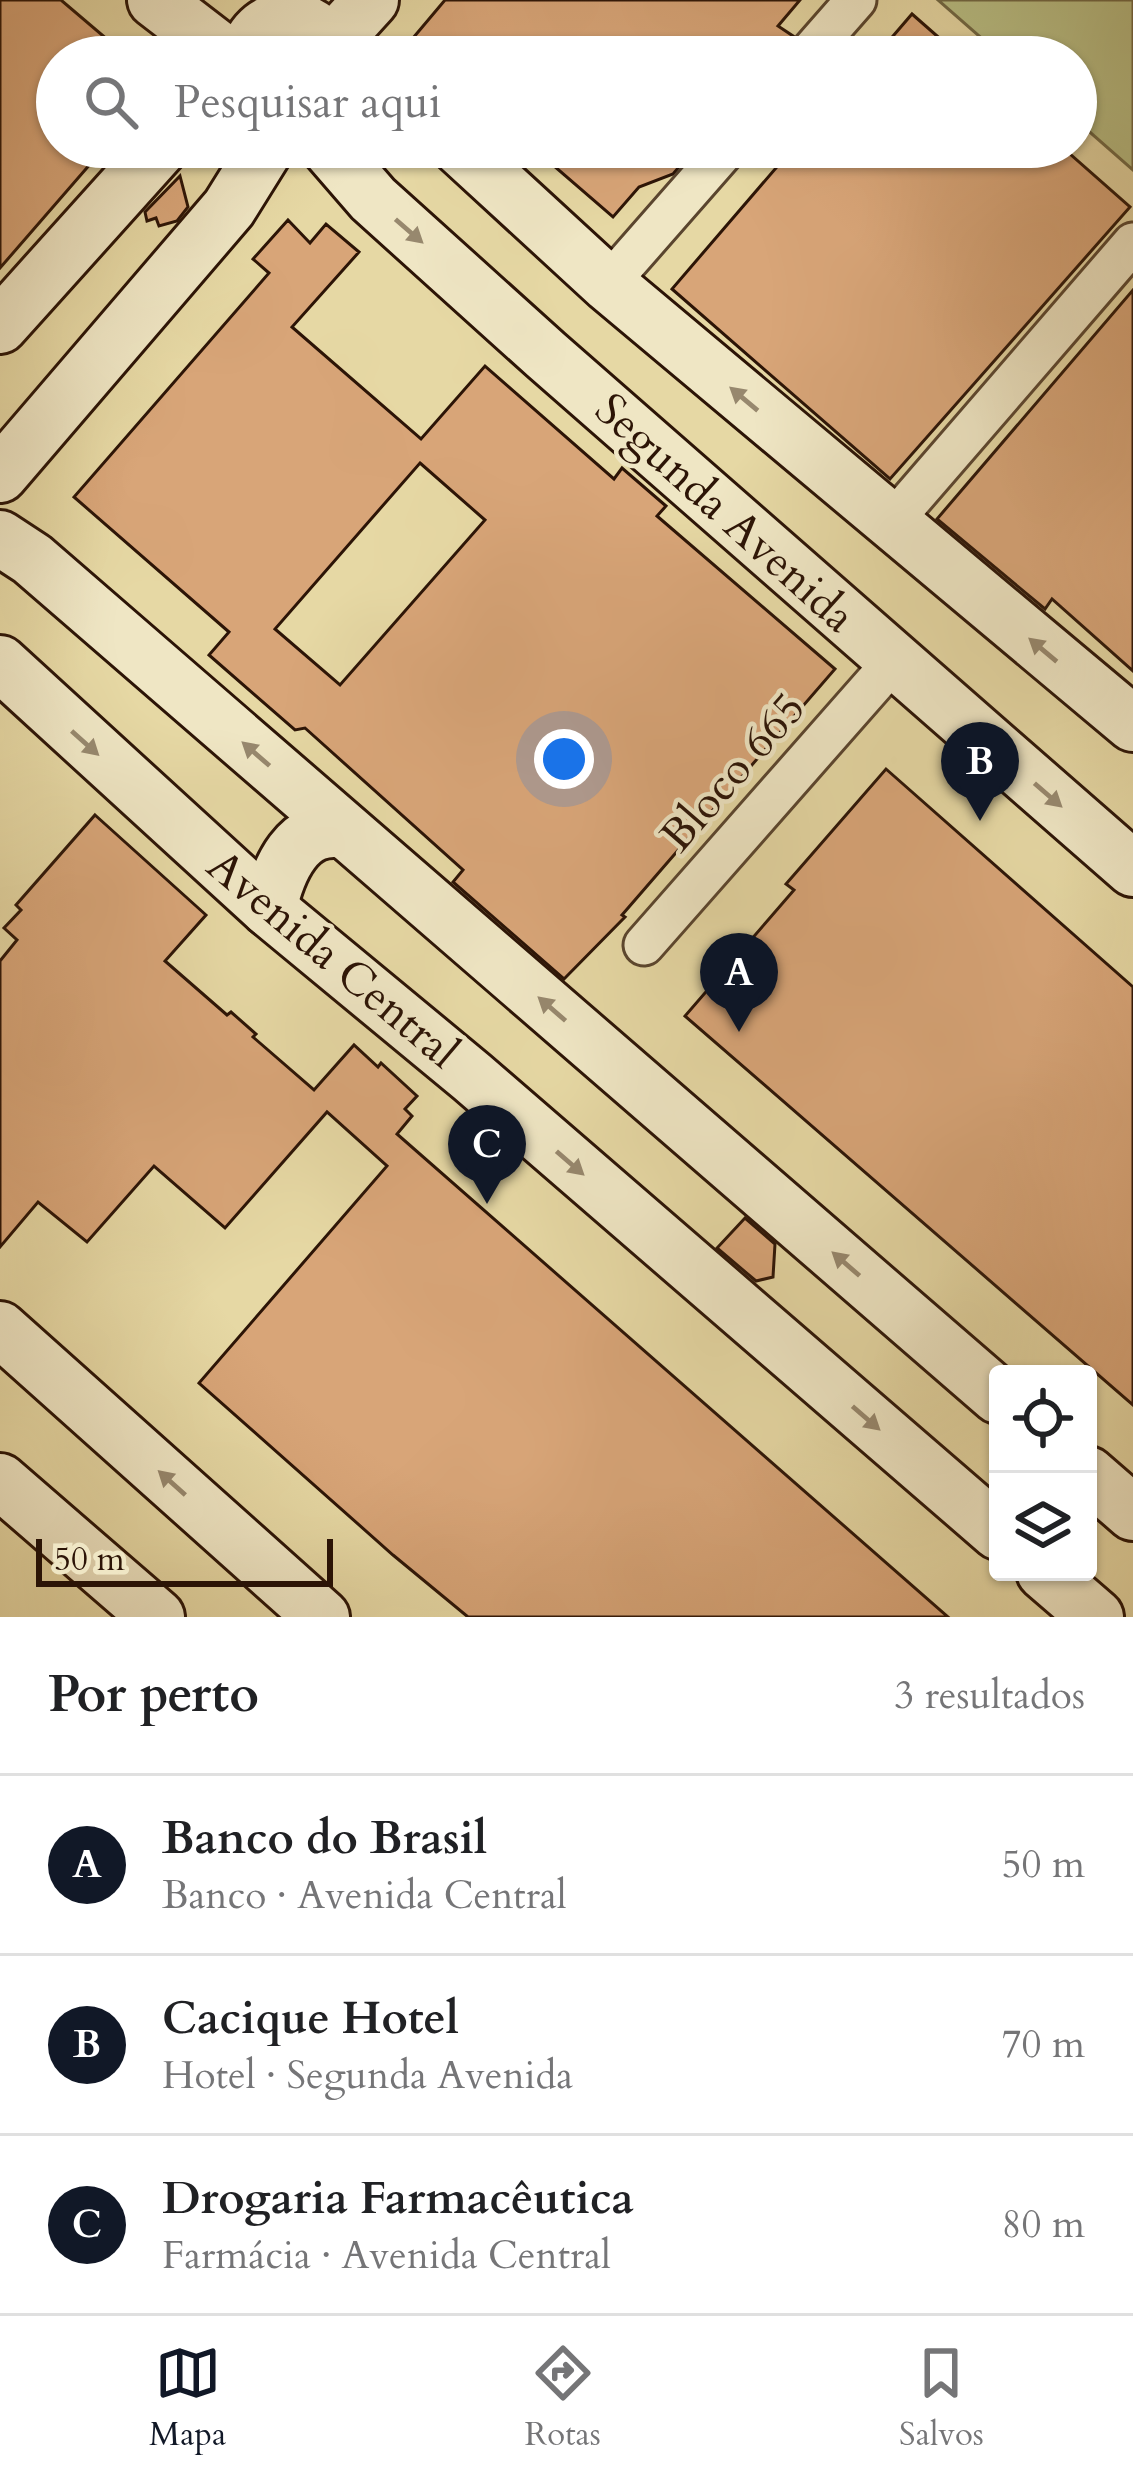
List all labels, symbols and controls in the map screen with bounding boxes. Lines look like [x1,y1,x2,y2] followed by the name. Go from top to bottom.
[36,36,1097,168] search box
[78,69,144,135] icon: search
[174,72,441,133] text: Pesquisar aqui
[395,217,424,244] one-way arrow
[582,380,868,646] street label: Segunda Avenida
[729,386,759,413] one-way arrow
[1028,637,1058,663] one-way arrow
[647,679,819,865] street label: Bloco 665
[941,722,1019,821] pin: B
[71,728,100,756] one-way arrow
[534,729,594,789] your location
[242,741,272,767] one-way arrow
[1033,781,1063,808] one-way arrow
[194,836,472,1082] street label: Avenida Central
[700,933,778,1032] pin: A
[537,996,567,1022] one-way arrow
[448,1105,526,1204] pin: C
[555,1149,585,1176] one-way arrow
[831,1251,861,1278] one-way arrow
[989,1365,1097,1581] map controls
[989,1365,1097,1473] button: locate
[851,1404,880,1431] one-way arrow
[158,1470,187,1497] one-way arrow
[989,1473,1097,1581] button: layers
[36,1533,333,1586] scale bar
[54,1537,125,1582] text: 50 m
[48,1660,259,1730] text: Por perto
[894,1669,1085,1722] text: 3 resultados
[162,1808,487,1869] text: Banco do Brasil
[72,1838,102,1891] text: A
[1002,1838,1085,1891] text: 50 m
[162,1869,567,1922] text: Banco · Avenida Central
[162,1988,459,2049] text: Cacique Hotel
[73,2018,101,2071] text: B
[1002,2018,1085,2071] text: 70 m
[162,2049,573,2102] text: Hotel · Segunda Avenida
[162,2168,634,2229] text: Drogaria Farmacêutica
[72,2198,102,2251] text: C
[1002,2198,1085,2251] text: 80 m
[162,2229,611,2282] text: Farmácia · Avenida Central
[149,2340,226,2457] tab: Mapa
[524,2340,601,2457] tab: Rotas
[899,2340,984,2457] tab: Salvos

